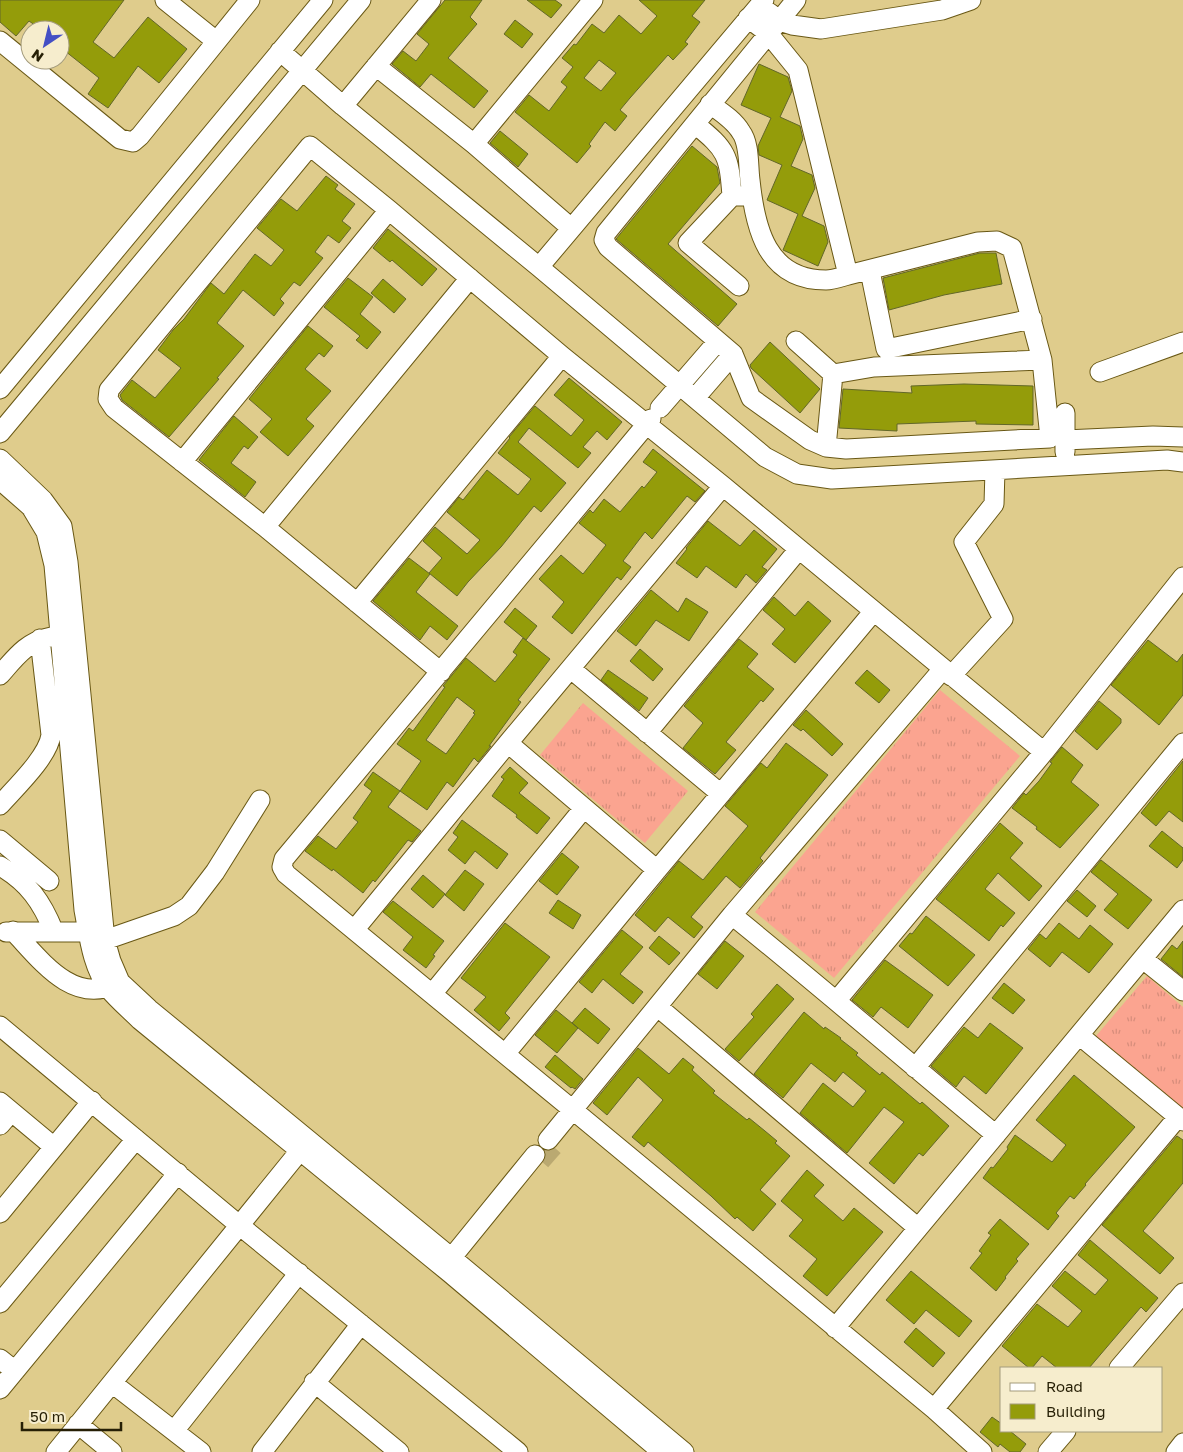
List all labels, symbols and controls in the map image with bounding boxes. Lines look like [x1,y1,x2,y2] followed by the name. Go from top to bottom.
[20,20,70,70] north arrow
[28,46,46,66] text: N
[1000,1367,1163,1432] legend
[1046,1377,1083,1395] text: Road
[22,1400,121,1432] scale bar
[1046,1402,1106,1420] text: Building
[30,1407,65,1425] text: 50 m

